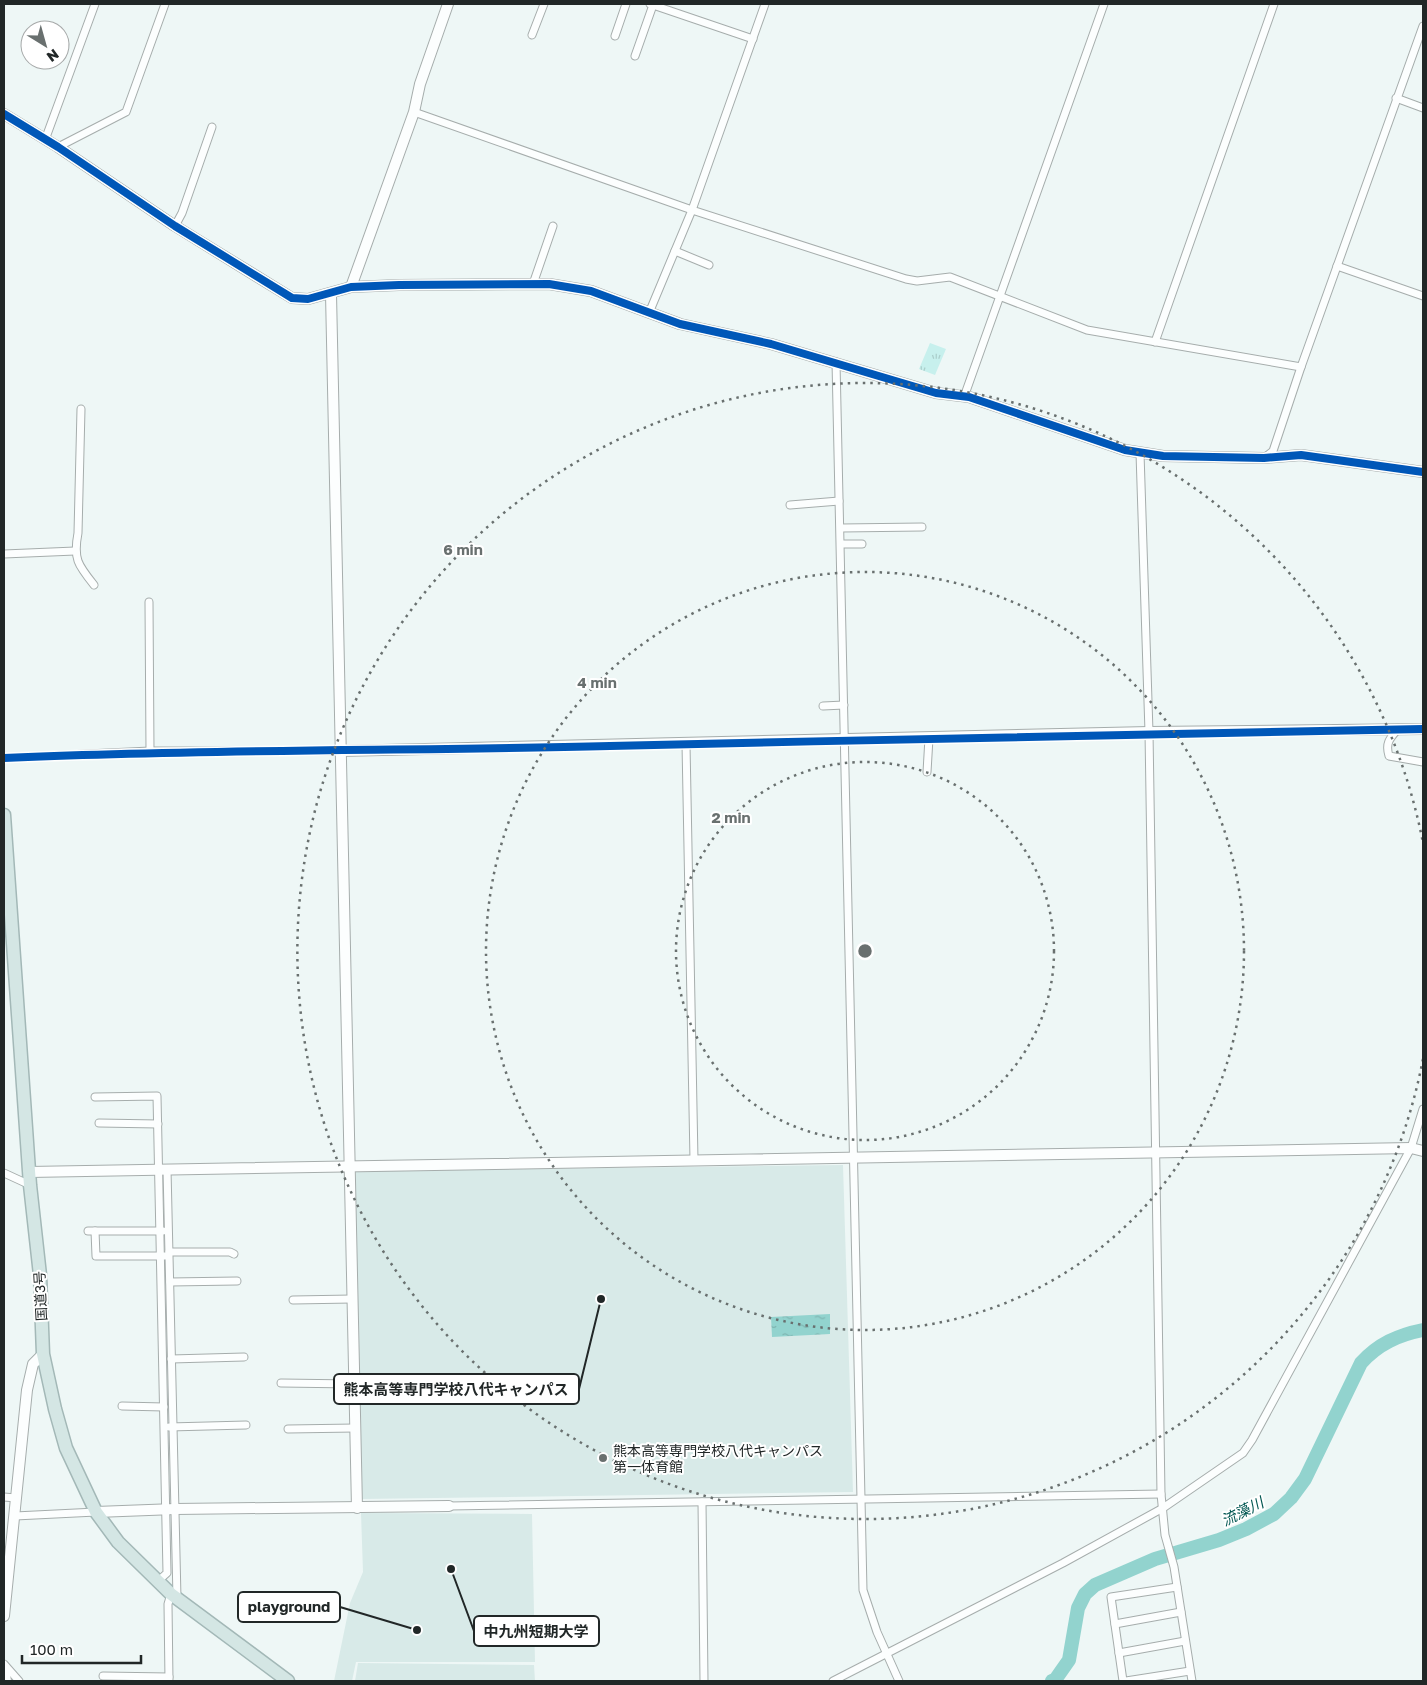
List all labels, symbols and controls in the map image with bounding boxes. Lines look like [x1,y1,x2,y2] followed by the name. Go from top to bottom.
[20,20,70,70] north arrow
[44,46,62,66] text: N
[443,540,483,558] text: 6 min
[577,673,617,691] text: 4 min
[711,808,751,826] text: 2 min
[856,942,874,960] centre of rings
[30,1270,50,1322] street label: 国道3号
[334,1374,579,1404] callout: 熊本高等専門学校八代キャンパス
[343,1380,569,1398] text: 熊本高等専門学校八代キャンパス
[613,1442,823,1475] place label: 熊本高等専門学校八代キャンパス 第一体育館
[597,1452,609,1464] marker: 熊本高等専門学校八代キャンパス 第一体育館
[1218,1492,1268,1529] water label: 流藻川
[238,1592,340,1622] callout: playground
[248,1597,330,1615] text: playground
[474,1616,599,1646] callout: 中九州短期大学
[483,1622,589,1640] text: 中九州短期大学
[22,1632,141,1664] scale bar
[30,1640,73,1658] text: 100 m

